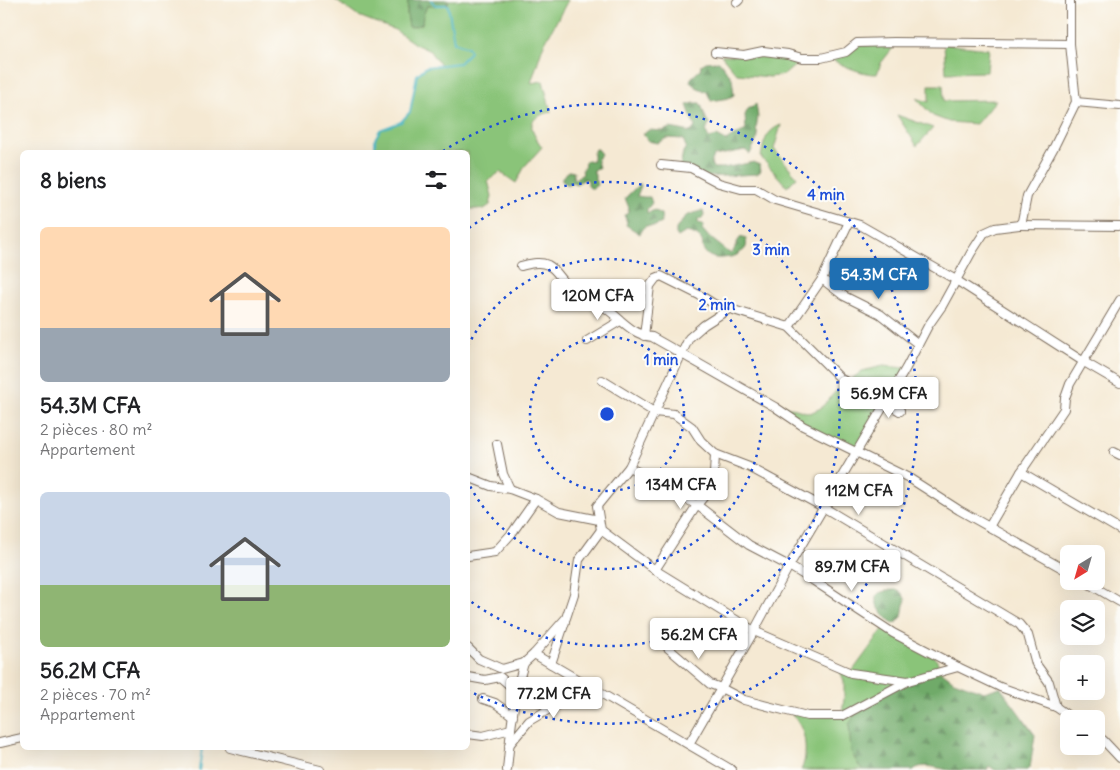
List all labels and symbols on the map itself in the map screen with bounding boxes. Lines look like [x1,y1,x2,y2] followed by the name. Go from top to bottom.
[807,185,845,204] text: 4 min
[752,240,790,259] text: 3 min
[822,258,936,300] pin: 54.3M CFA
[546,278,650,321] pin: 120M CFA
[699,295,736,314] text: 2 min
[644,350,679,369] text: 1 min
[832,376,946,419] pin: 56.9M CFA
[598,405,616,423] centre of rings
[629,468,733,510] pin: 134M CFA
[807,474,911,516] pin: 112M CFA
[1060,545,1105,590] north arrow
[795,550,909,592] pin: 89.7M CFA
[642,618,756,660] pin: 56.2M CFA
[497,676,611,719] pin: 77.2M CFA

